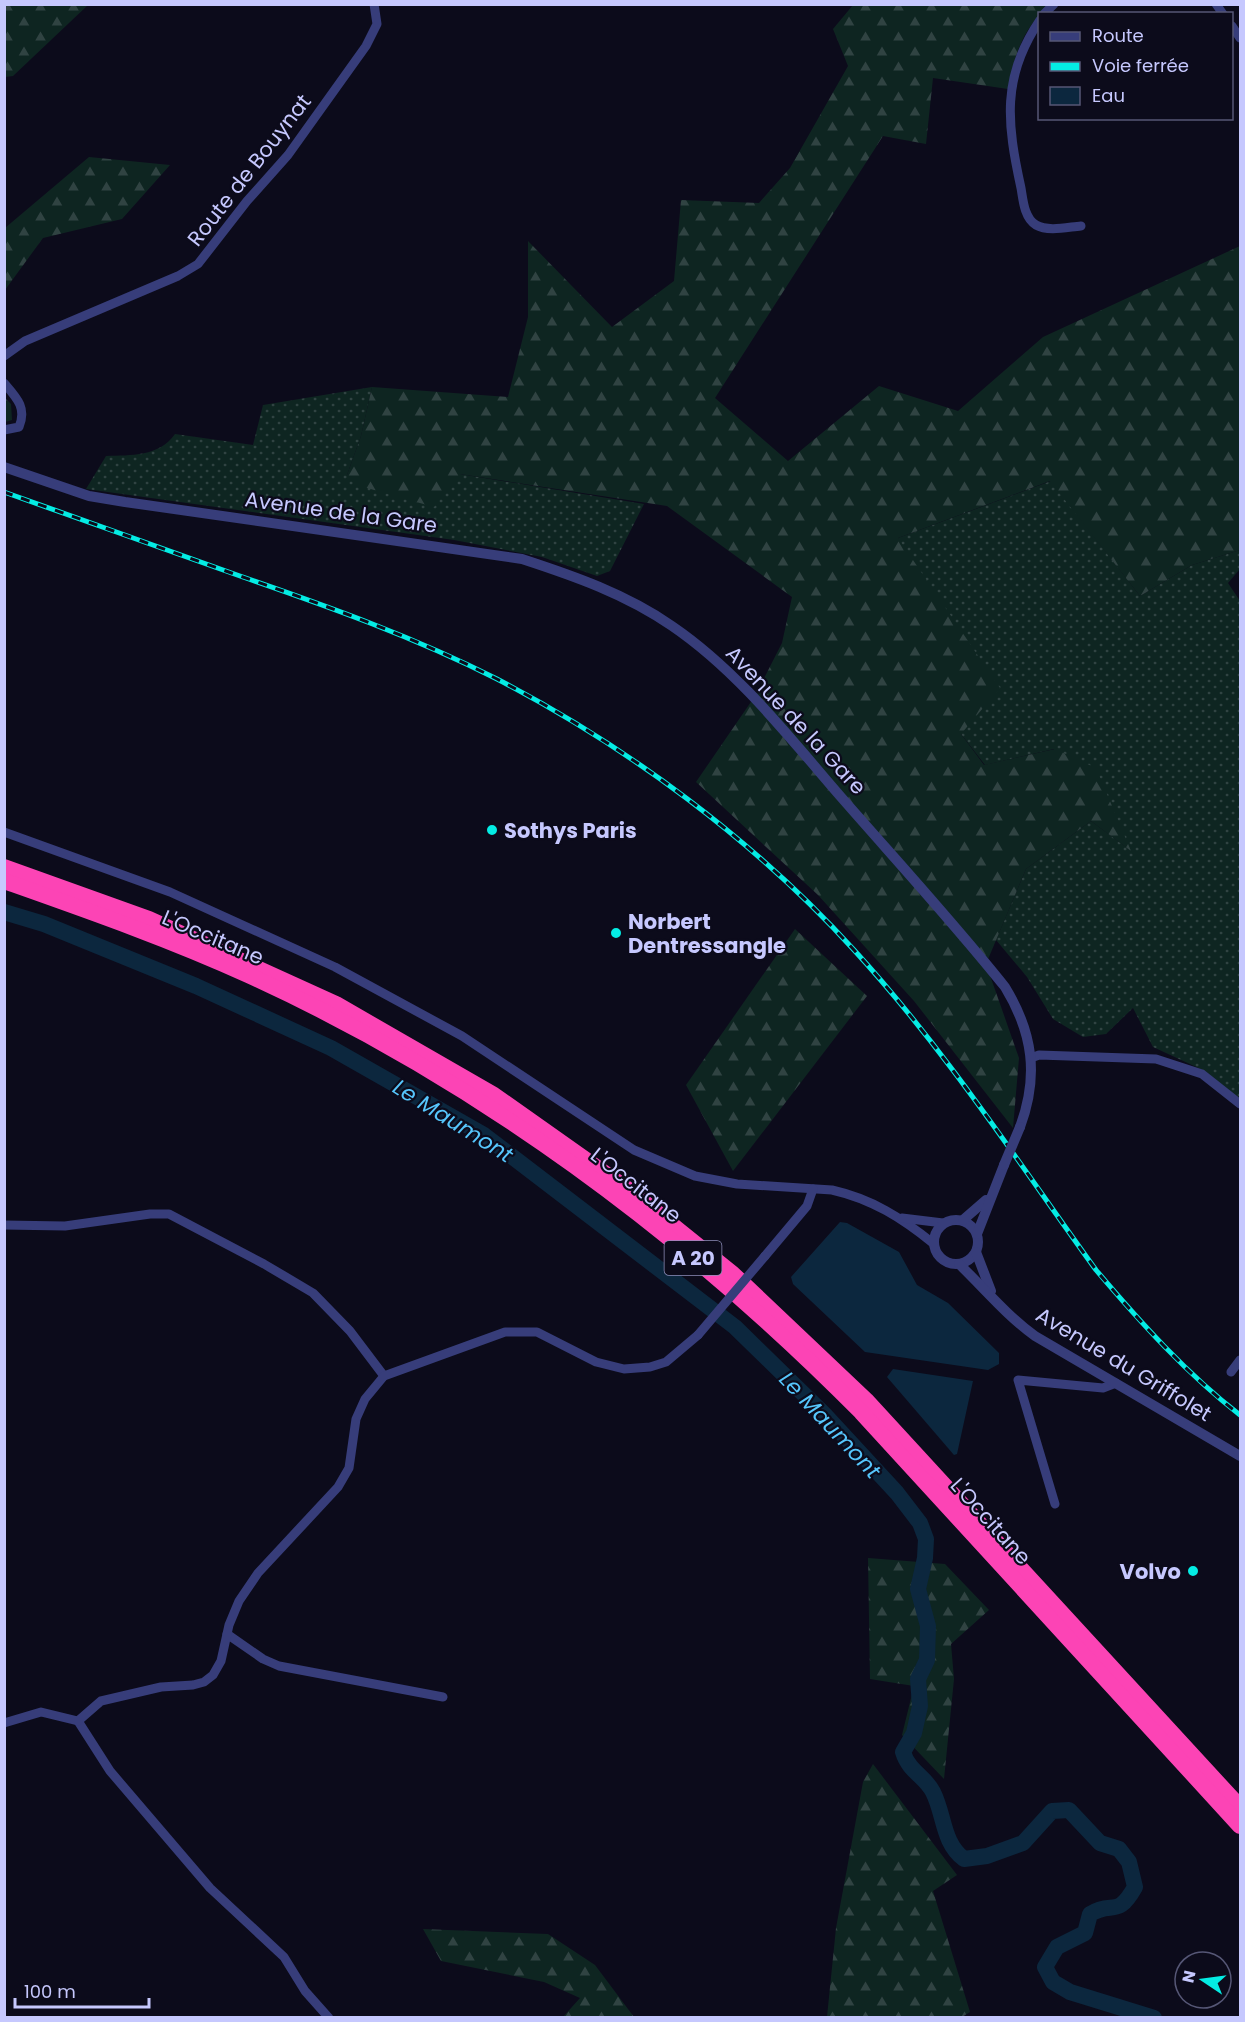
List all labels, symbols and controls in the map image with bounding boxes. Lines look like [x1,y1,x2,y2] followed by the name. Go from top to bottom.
[1038,12,1233,120] legend
[1092,23,1144,48] text: Route
[1092,53,1189,78] text: Voie ferrée
[1092,83,1125,108] text: Eau
[180,88,318,252] street label: Route de Bouynat
[243,484,439,540] street label: Avenue de la Gare
[719,639,873,801] street label: Avenue de la Gare
[504,816,637,845] place label: Sothys Paris
[485,823,499,837] marker: Sothys Paris
[158,903,268,971] street label: L'Occitane
[628,907,786,960] place label: Norbert Dentressangle
[609,926,623,940] marker: Norbert Dentressangle
[387,1072,520,1171] water label: Le Maumont
[585,1140,687,1230] street label: L'Occitane
[664,1241,722,1275] road number: A 20
[1031,1300,1217,1428] street label: Avenue du Griffolet
[772,1365,889,1486] water label: Le Maumont
[944,1471,1038,1571] street label: L'Occitane
[1120,1557,1181,1586] place label: Volvo
[1186,1564,1200,1578] marker: Volvo
[1173,1950,1233,2010] north arrow
[1176,1968,1201,1985] text: N
[15,1971,148,2009] scale bar
[24,1979,76,2004] text: 100 m

